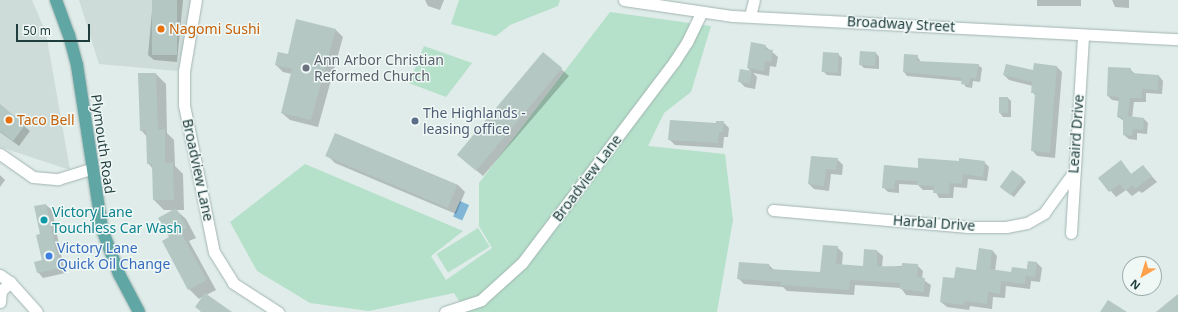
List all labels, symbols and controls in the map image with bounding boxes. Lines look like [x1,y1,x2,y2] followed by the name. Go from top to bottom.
[847,13,955,35] street label: Broadway Street
[18,16,92,42] scale bar
[169,21,260,37] place label: Nagomi Sushi
[23,22,51,39] text: 50 m
[156,24,166,34] marker: Nagomi Sushi
[314,52,444,84] place label: Ann Arbor Christian Reformed Church
[301,63,311,73] marker: Ann Arbor Christian Reformed Church
[88,93,118,195] street label: Plymouth Road
[1065,94,1087,174] street label: Leaird Drive
[423,105,526,138] place label: The Highlands - leasing office
[17,112,75,128] place label: Taco Bell
[4,115,14,125] marker: Taco Bell
[410,116,420,126] marker: The Highlands - leasing office
[179,117,217,223] street label: Broadview Lane
[549,131,625,225] street label: Broadview Lane
[52,204,182,236] place label: Victory Lane Touchless Car Wash
[892,212,976,234] street label: Harbal Drive
[39,215,49,225] marker: Victory Lane Touchless Car Wash
[57,240,170,272] place label: Victory Lane Quick Oil Change
[44,251,54,261] marker: Victory Lane Quick Oil Change
[1122,256,1162,296] north arrow
[1127,276,1143,294] text: N

